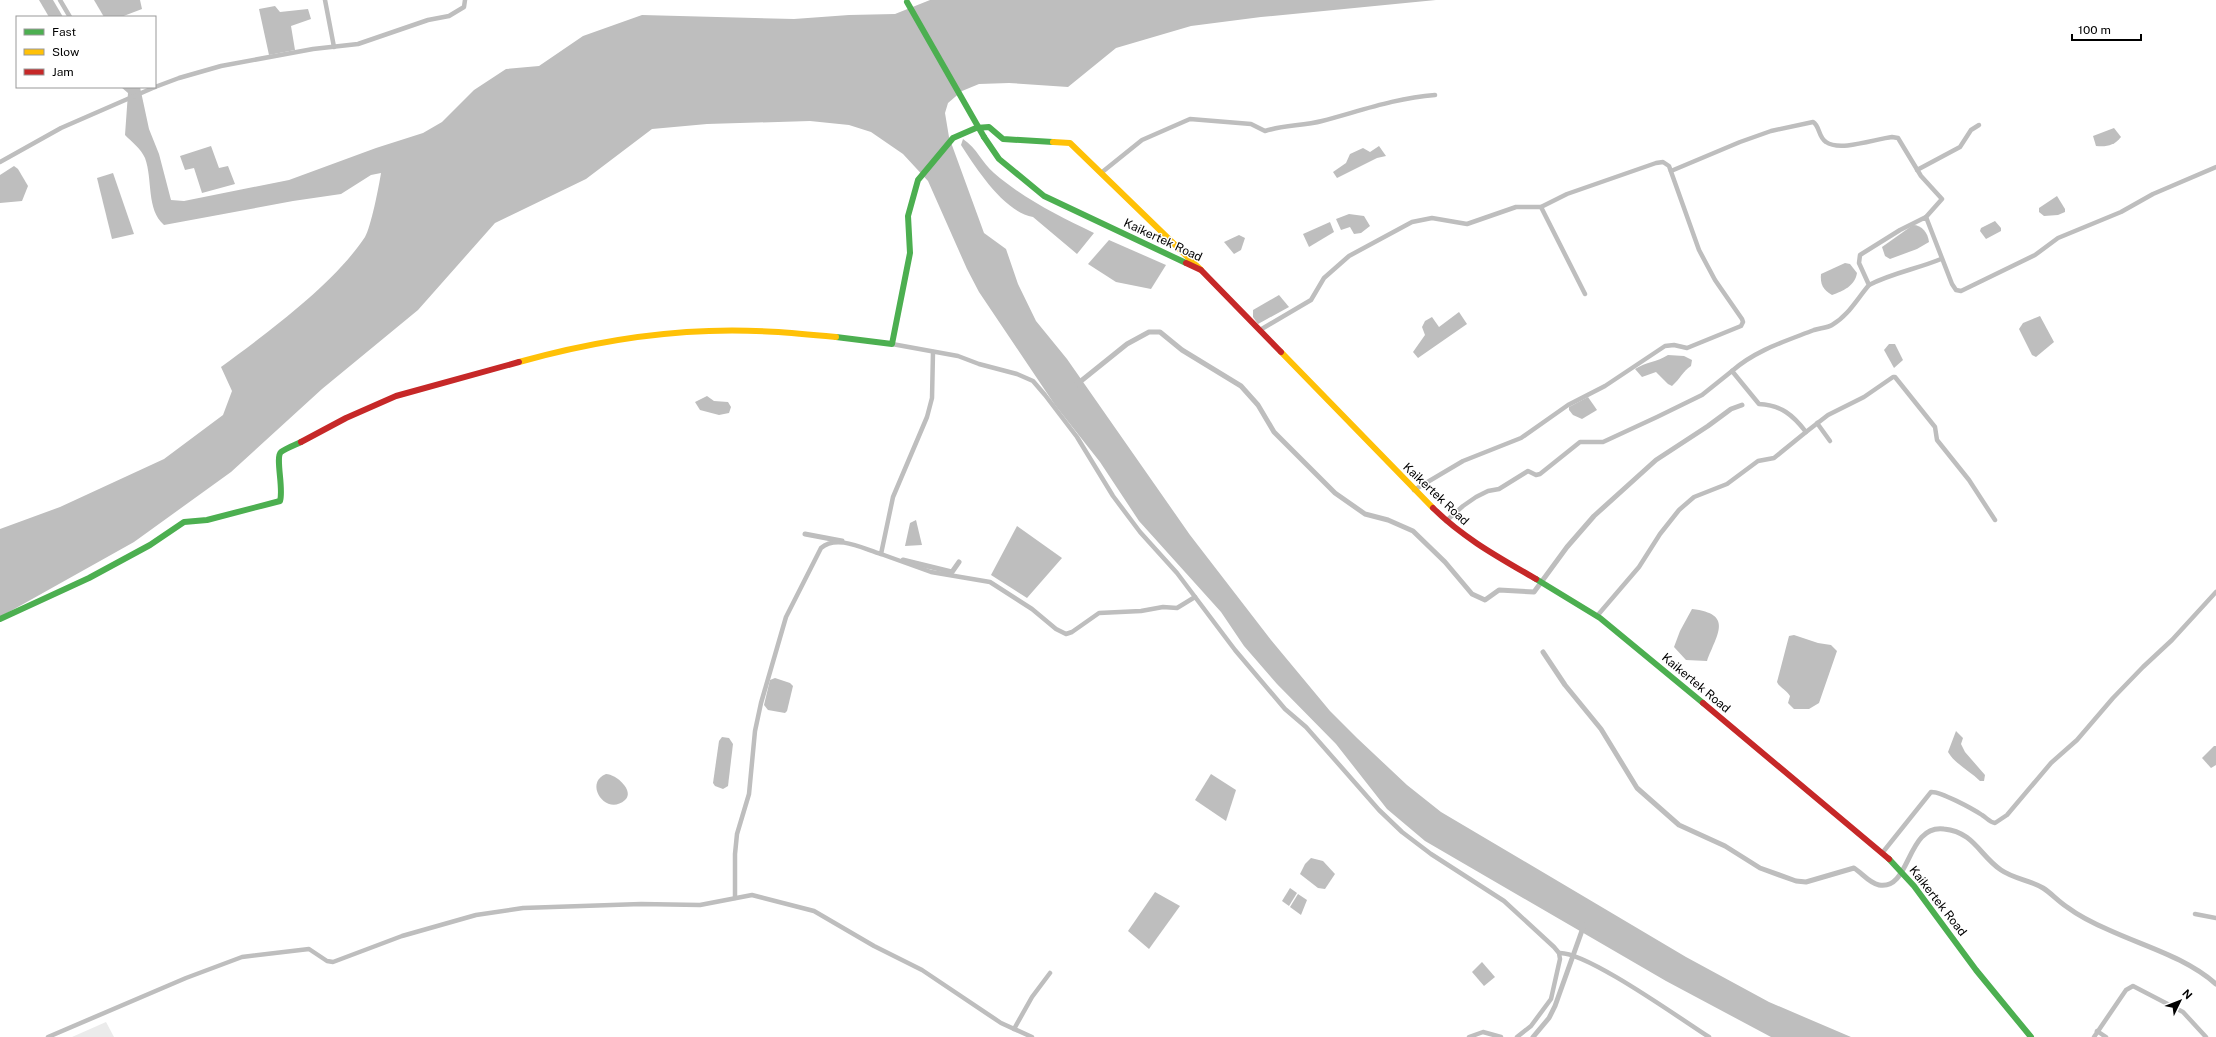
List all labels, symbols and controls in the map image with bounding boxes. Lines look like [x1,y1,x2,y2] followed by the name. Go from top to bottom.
[16,16,156,88] legend
[2072,16,2141,42] scale bar
[2078,23,2111,37] text: 100 m
[52,25,77,39] text: Fast
[52,45,80,59] text: Slow
[52,65,74,79] text: Jam
[1122,216,1204,264] street label: Kaikertek Road
[1400,460,1472,528] street label: Kaikertek Road
[1659,650,1733,716] street label: Kaikertek Road
[1906,863,1970,939] street label: Kaikertek Road
[2160,981,2200,1021] north arrow
[2180,987,2195,1001] text: N

